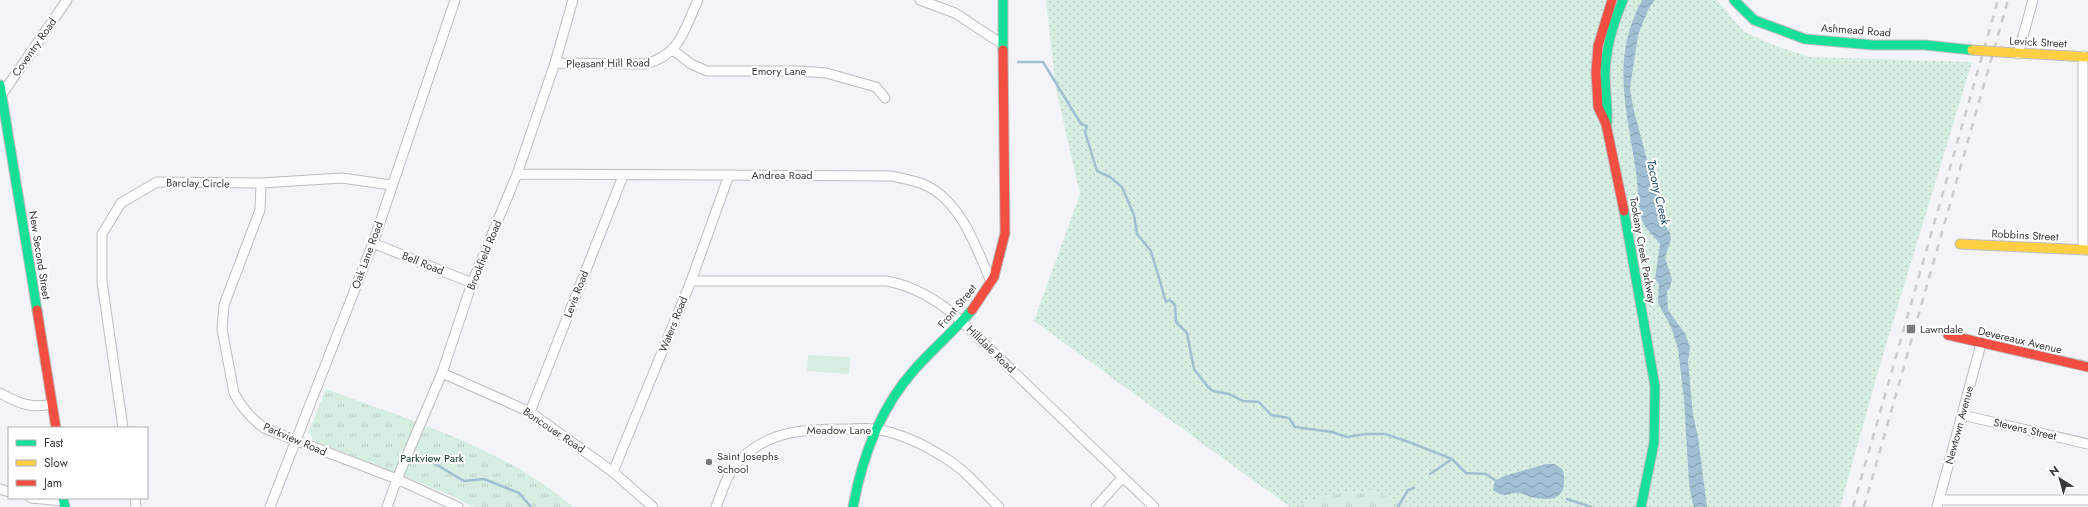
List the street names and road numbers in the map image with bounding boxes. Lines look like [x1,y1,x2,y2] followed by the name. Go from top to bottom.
[8,15,60,79] street label: Coventry Road
[1820,20,1892,40] street label: Ashmead Road
[2009,32,2068,52] street label: Levick Street
[566,54,650,72] street label: Pleasant Hill Road
[752,63,807,79] street label: Emory Lane
[752,167,812,183] street label: Andrea Road
[166,174,230,192] street label: Barclay Circle
[1626,195,1660,305] street label: Tookany Creek Parkway
[25,210,55,301] street label: New Second Street
[463,218,505,292] street label: Brookfield Road
[347,219,387,291] street label: Oak Lane Road
[1991,225,2059,245] street label: Robbins Street
[400,247,446,279] street label: Bell Road
[560,268,592,320] street label: Levis Road
[934,280,980,331] street label: Front Street
[655,294,691,354] street label: Waters Road
[963,322,1019,376] street label: Hilldale Road
[1976,323,2064,358] street label: Devereaux Avenue
[1941,384,1977,466] street label: Newtown Avenue
[520,403,588,457] street label: Boncouer Road
[1992,414,2058,444] street label: Stevens Street
[261,418,329,460] street label: Parkview Road
[807,422,872,438] street label: Meadow Lane

